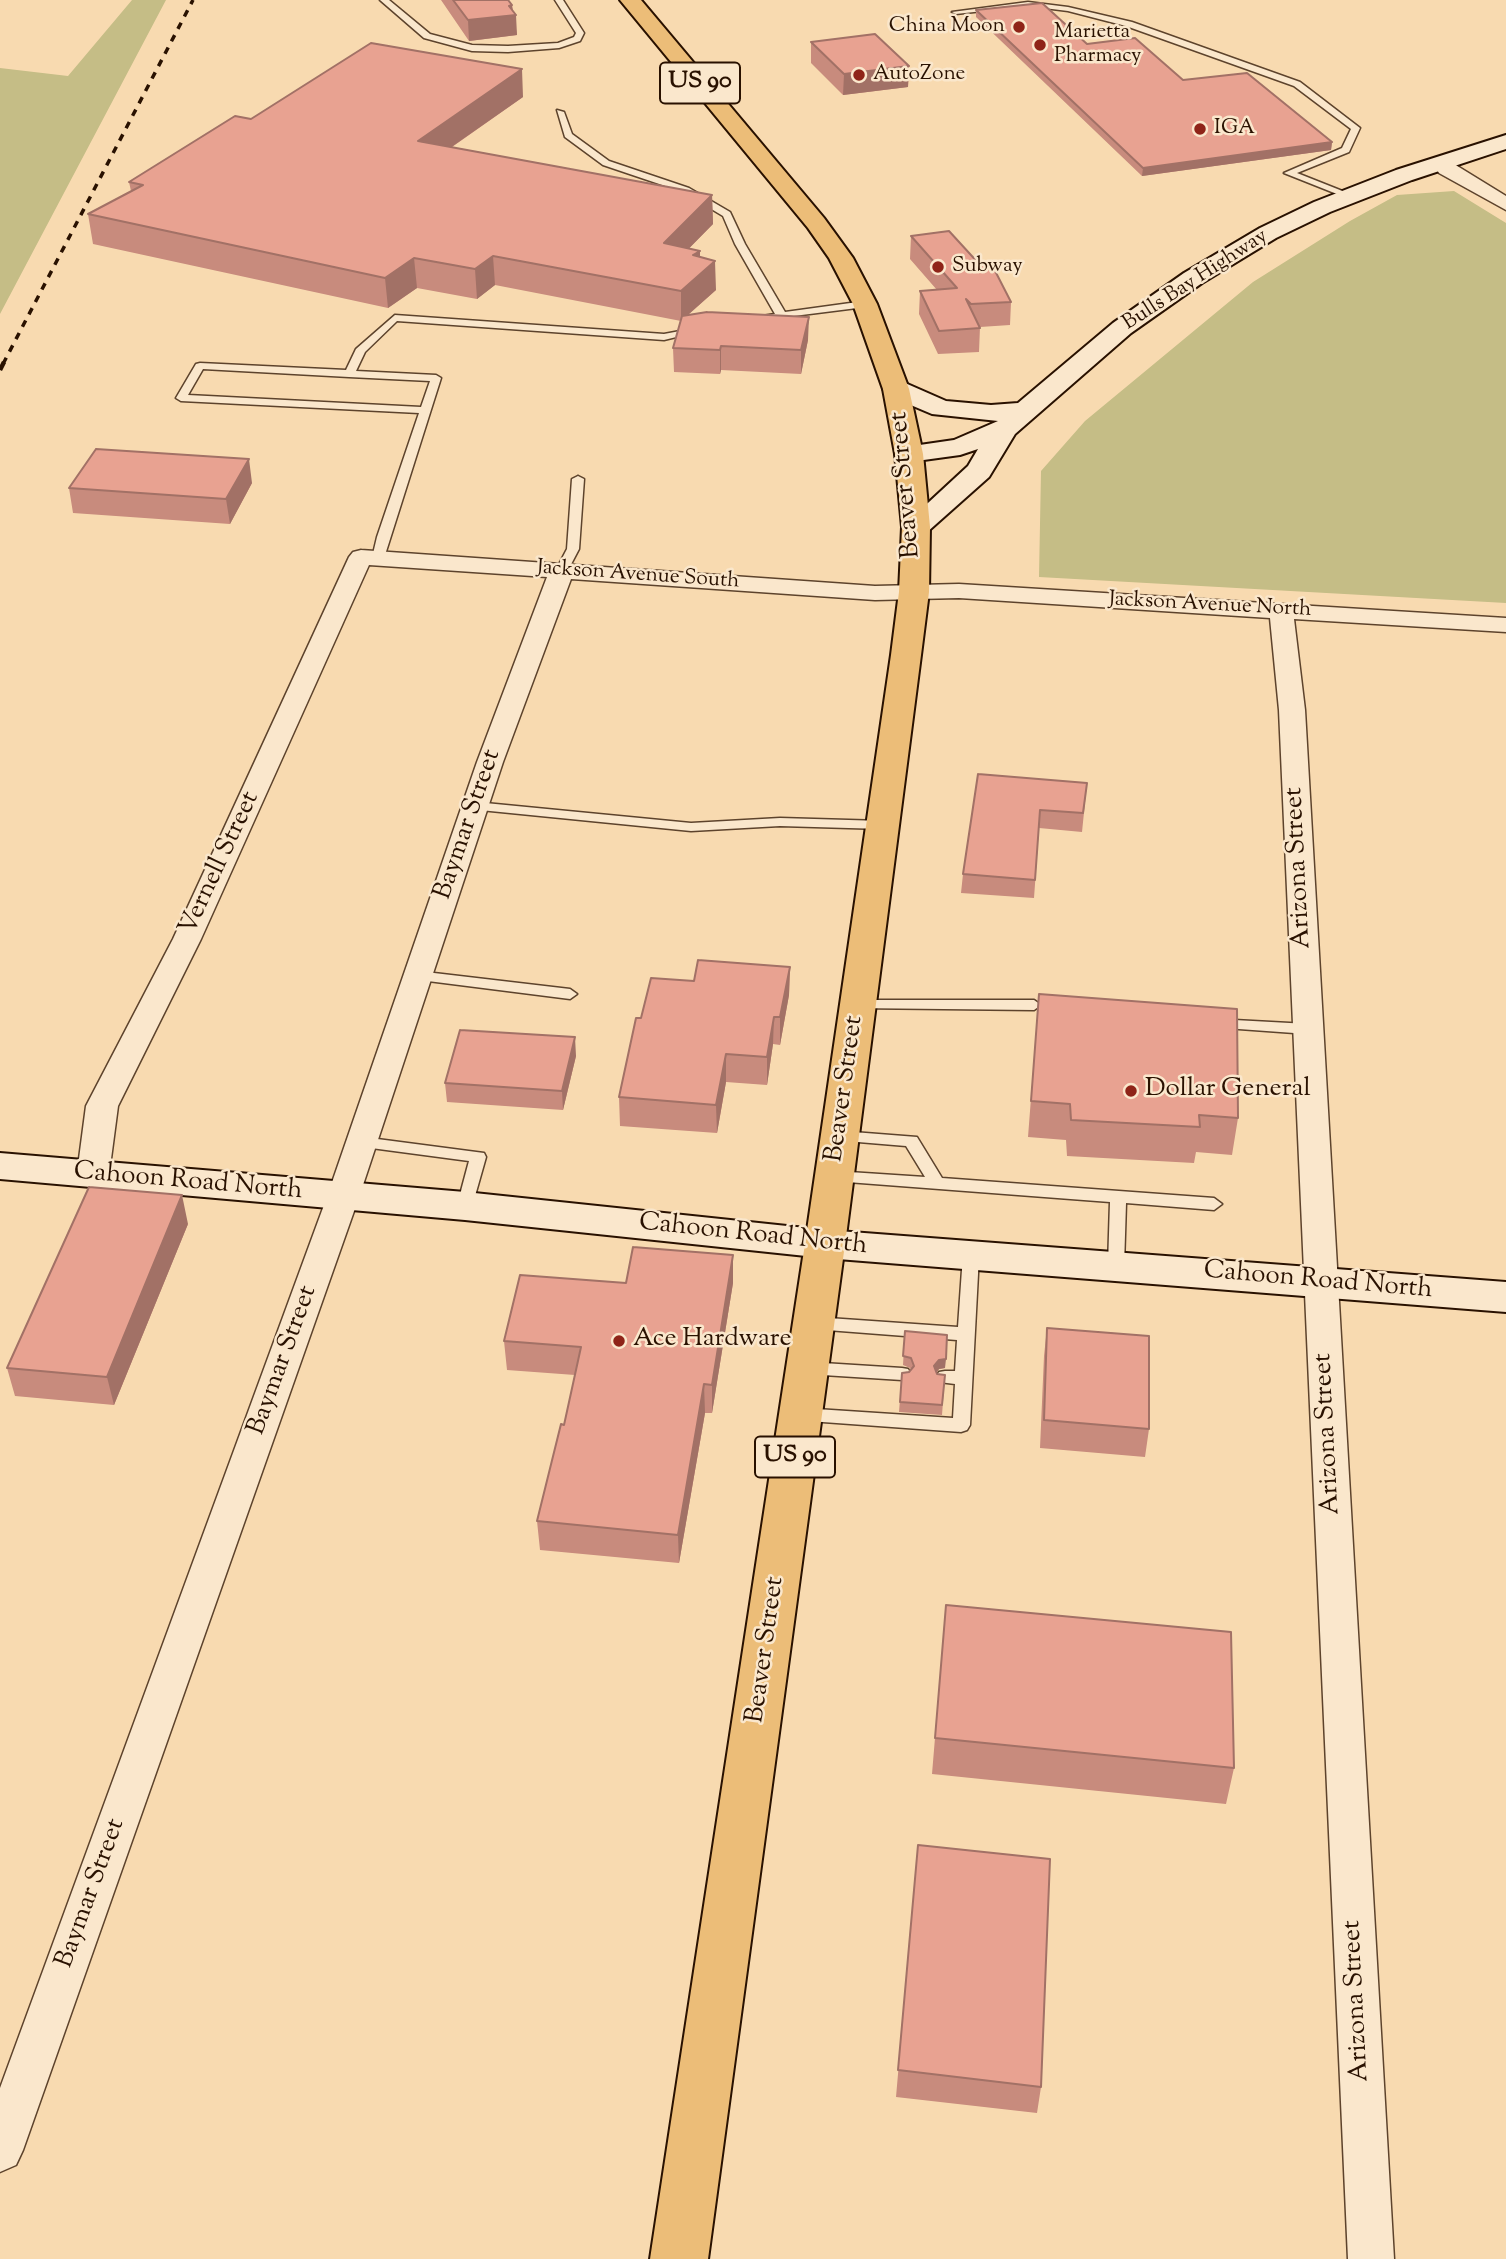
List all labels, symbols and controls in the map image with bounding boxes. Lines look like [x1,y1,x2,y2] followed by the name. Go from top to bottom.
[889,14,1005,40] place label: China Moon
[1011,19,1027,35] marker: China Moon
[1054,20,1142,70] place label: Marietta Pharmacy
[1032,37,1048,53] marker: Marietta Pharmacy
[660,62,740,104] road number: US 90
[873,62,965,88] place label: AutoZone
[851,67,867,83] marker: AutoZone
[1214,116,1255,142] place label: IGA
[1192,121,1208,137] marker: IGA
[1119,225,1273,337] street label: Bulls Bay Highway
[952,254,1023,280] place label: Subway
[930,259,946,275] marker: Subway
[885,410,929,560] street label: Beaver Street
[536,556,740,596] street label: Jackson Avenue South
[1108,588,1312,624] street label: Jackson Avenue North
[429,746,509,904] street label: Baymar Street
[1280,786,1320,950] street label: Arizona Street
[174,787,268,941] street label: Vernell Street
[820,1014,872,1164] street label: Beaver Street
[1145,1075,1311,1107] place label: Dollar General
[1123,1083,1139,1099] marker: Dollar General
[72,1157,304,1209] street label: Cahoon Road North
[637,1208,869,1264] street label: Cahoon Road North
[1202,1256,1434,1308] street label: Cahoon Road North
[243,1282,325,1440] street label: Baymar Street
[633,1325,792,1357] place label: Ace Hardware
[611,1333,627,1349] marker: Ace Hardware
[1309,1352,1349,1516] street label: Arizona Street
[755,1436,835,1478] road number: US 90
[741,1575,793,1725] street label: Beaver Street
[51,1815,133,1973] street label: Baymar Street
[1338,1919,1378,2083] street label: Arizona Street

